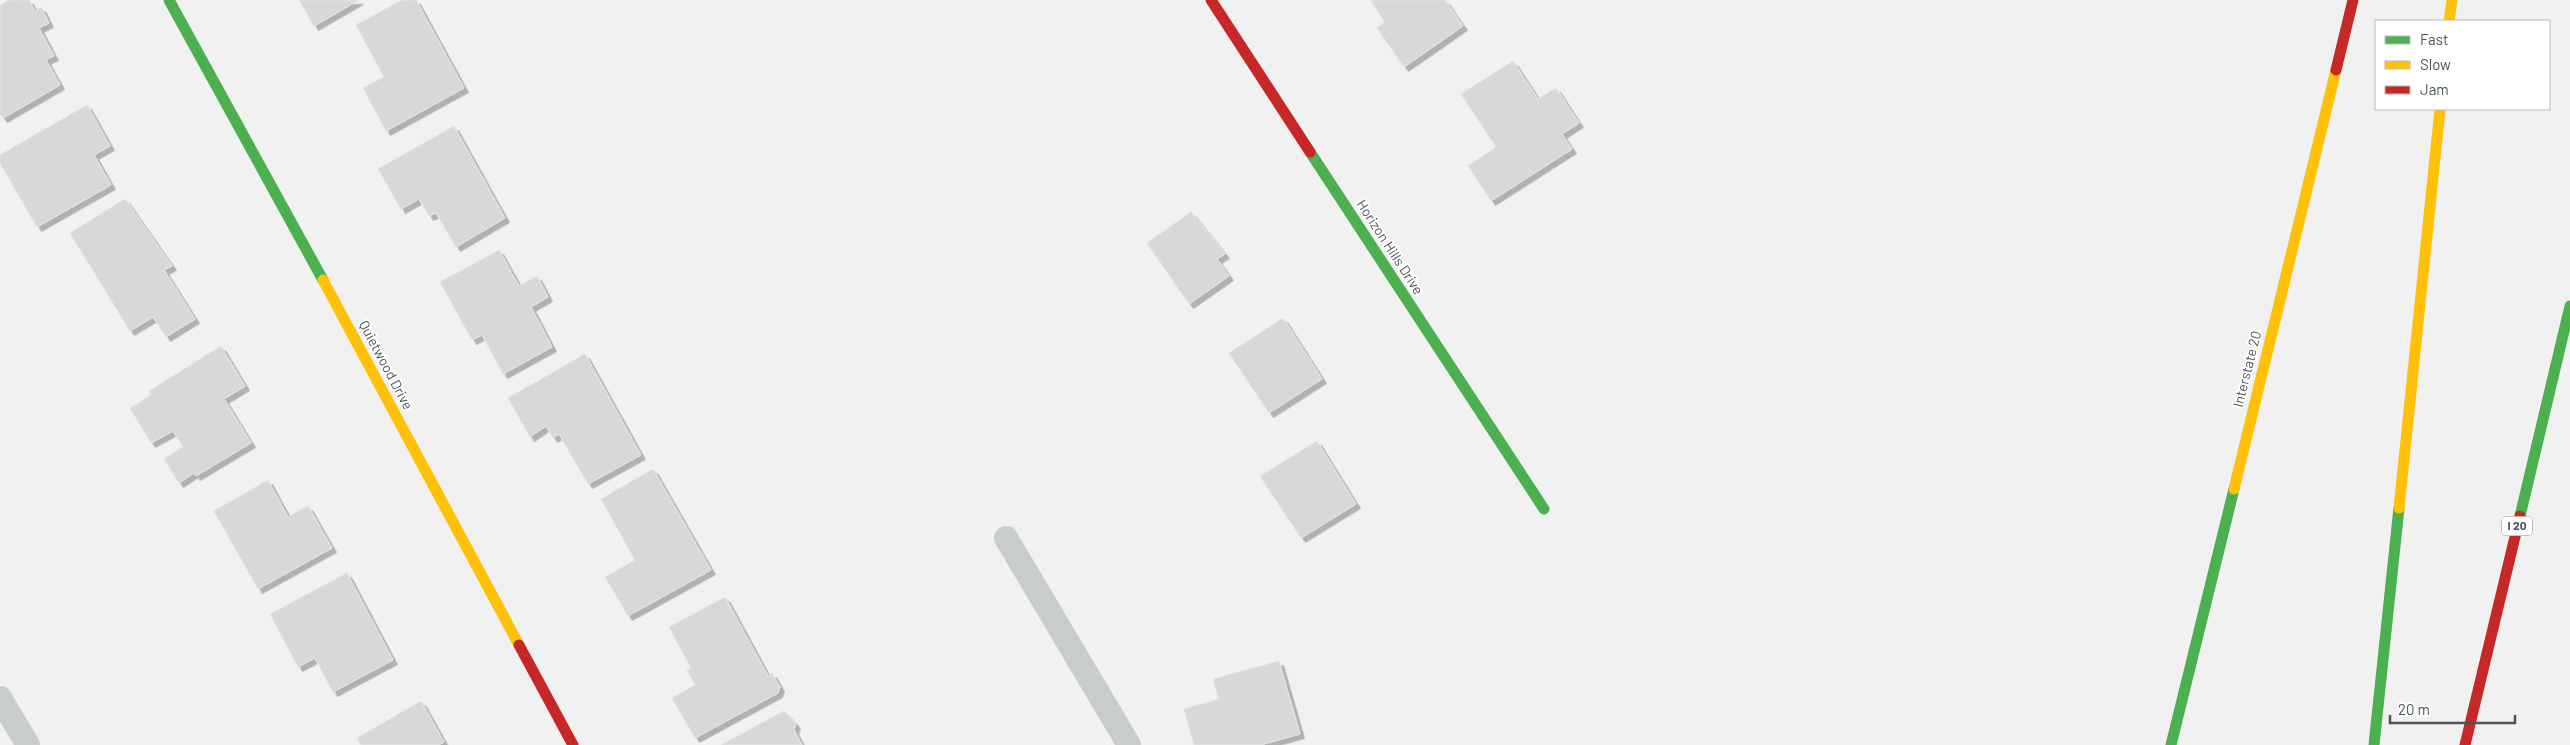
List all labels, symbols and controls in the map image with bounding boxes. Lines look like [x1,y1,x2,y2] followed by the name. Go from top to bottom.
[2375,20,2550,110] legend
[2420,30,2448,48] text: Fast
[2420,55,2451,73] text: Slow
[2420,80,2449,98] text: Jam
[1353,196,1427,297] street label: Horizon Hills Drive
[356,317,417,412] street label: Quietwood Drive
[2229,329,2264,409] street label: Interstate 20
[2502,516,2532,536] road number: I 20
[2390,692,2515,724] scale bar
[2398,700,2430,718] text: 20 m

